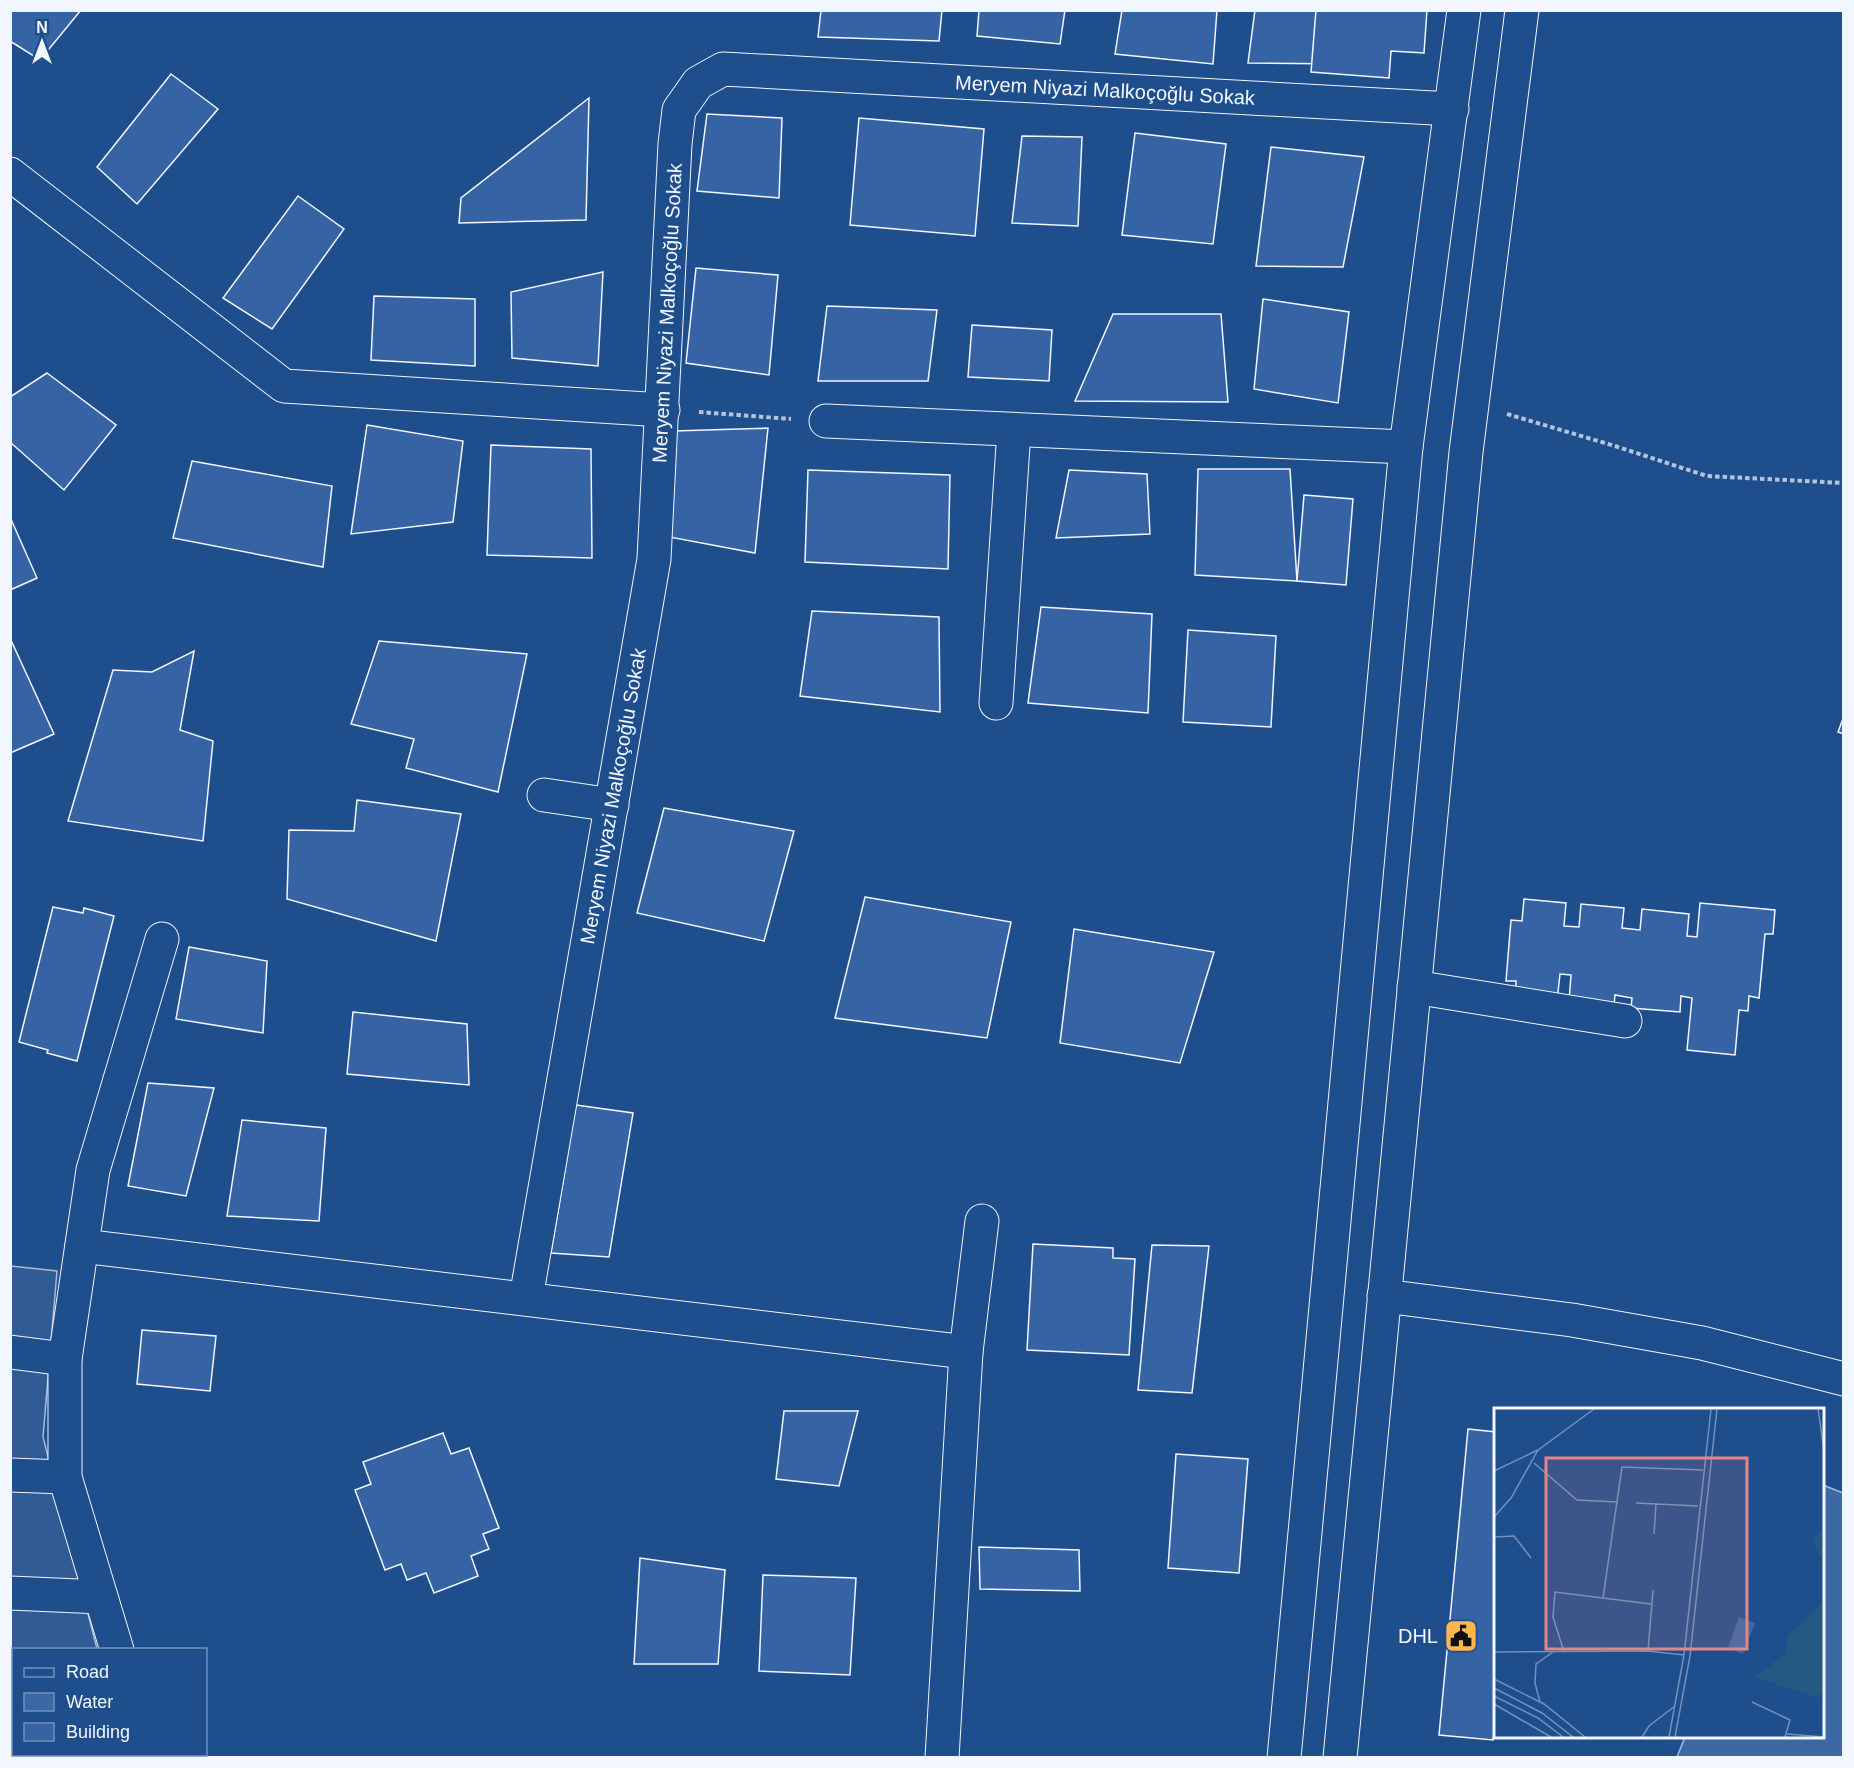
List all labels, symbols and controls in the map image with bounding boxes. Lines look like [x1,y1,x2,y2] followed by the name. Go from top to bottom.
[12,12,72,72] north arrow
[36,19,48,36] text: N
[955,71,1256,109] street label: Meryem Niyazi Malkoçoğlu Sokak
[648,162,686,463] street label: Meryem Niyazi Malkoçoğlu Sokak
[576,645,650,946] street label: Meryem Niyazi Malkoçoğlu Sokak
[1494,1408,1824,1738] inset map
[1443,1618,1479,1654] public building icon: DHL
[1398,1625,1438,1647] place label: DHL
[12,1648,207,1756] legend
[66,1662,109,1682] text: Road
[66,1692,113,1712] text: Water
[66,1722,130,1742] text: Building

